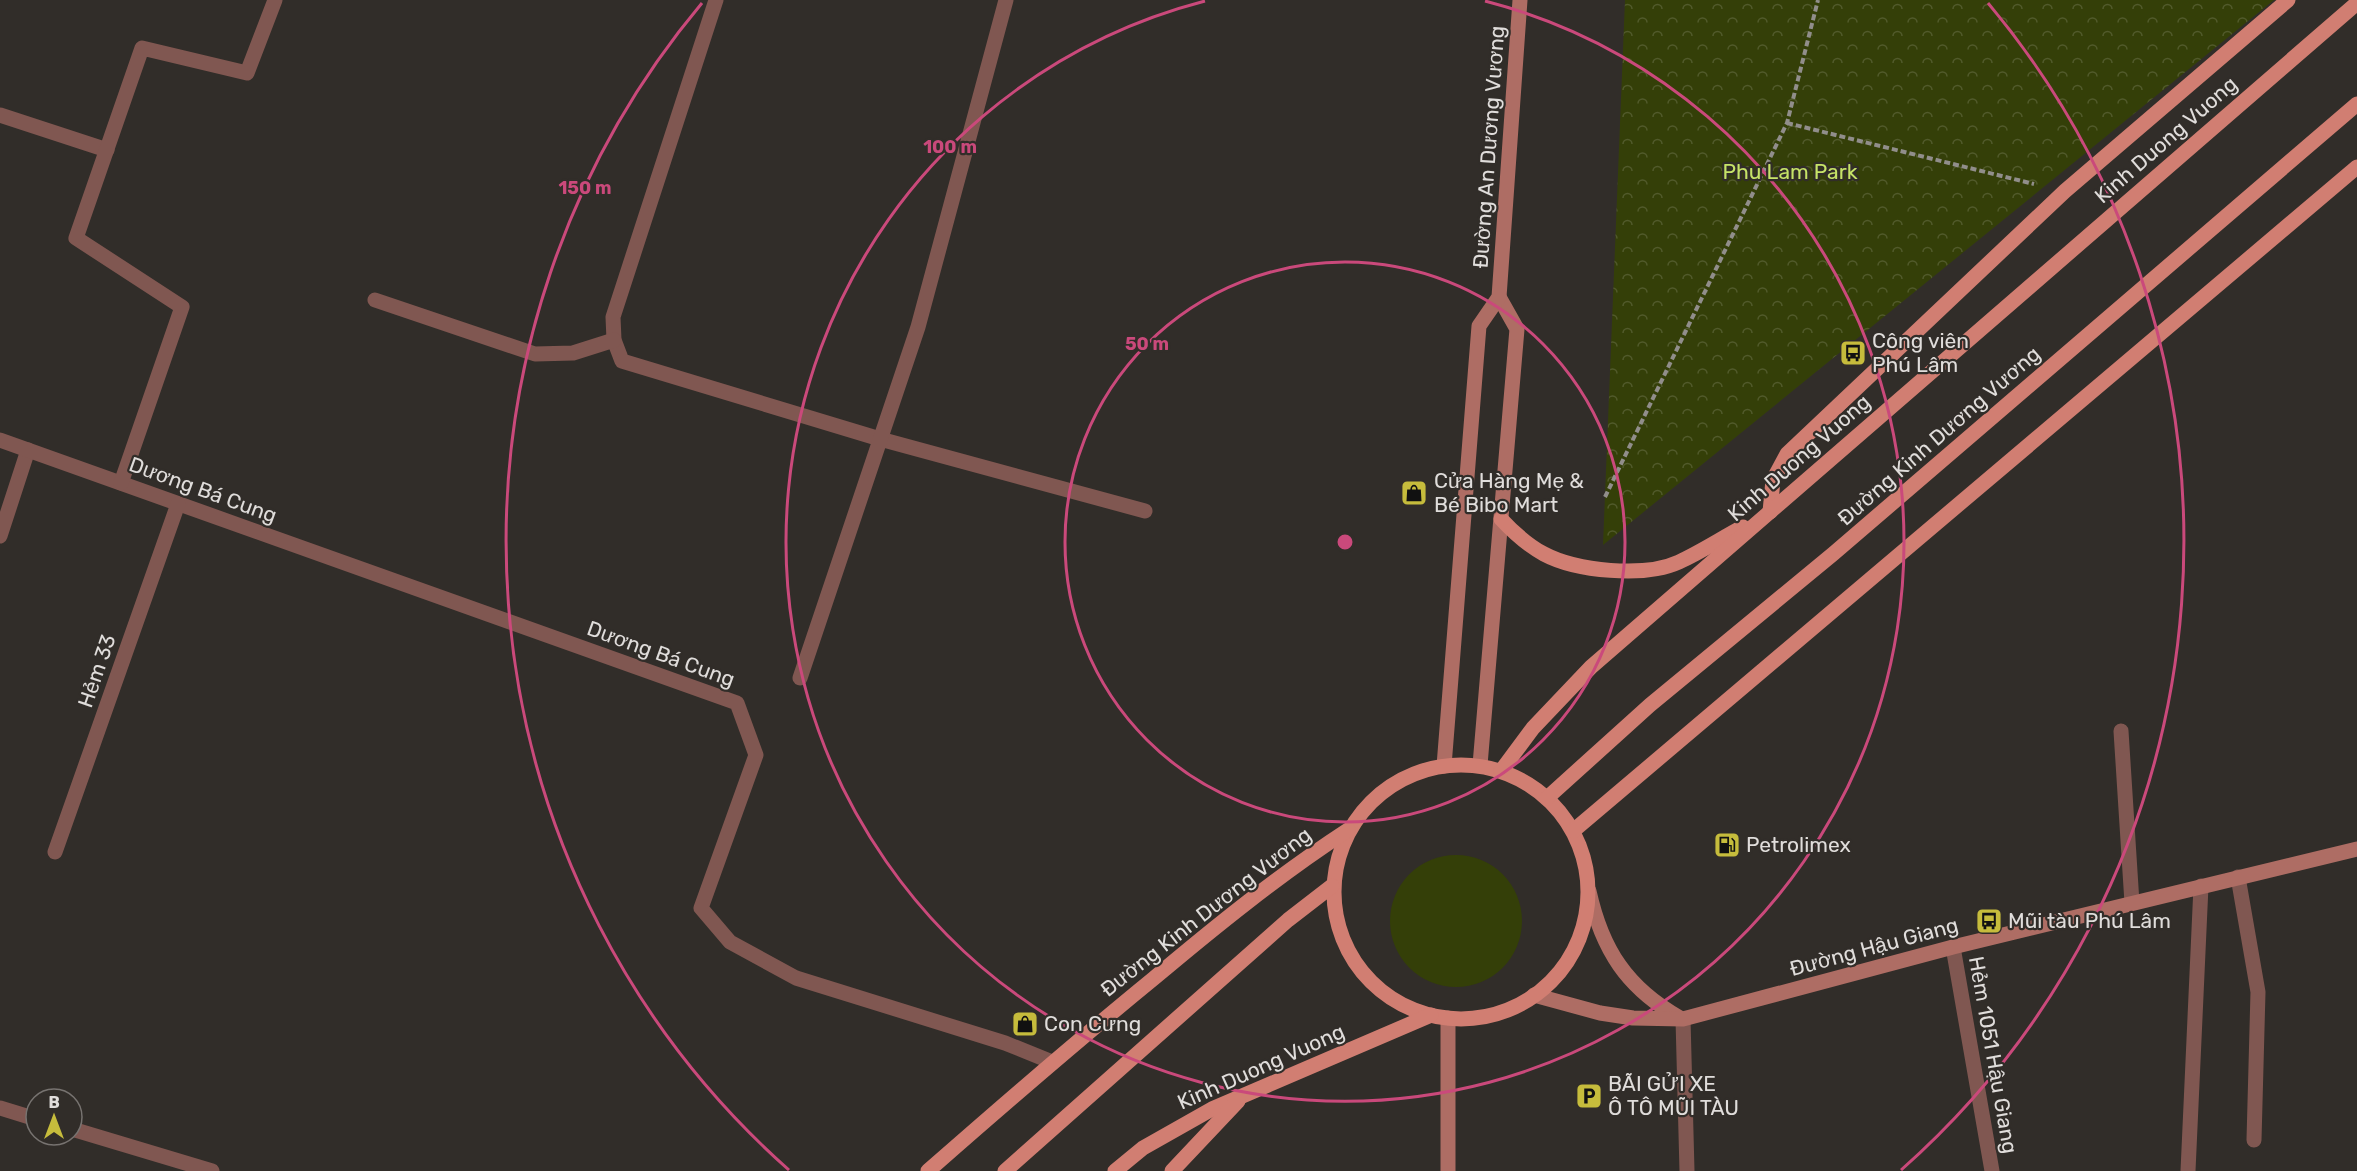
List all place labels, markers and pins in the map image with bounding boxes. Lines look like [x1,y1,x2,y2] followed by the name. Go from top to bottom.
[1872,328,1969,377] place label: Công viên Phú Lâm
[1838,338,1868,368] bus stop icon: Công viên Phú Lâm
[1434,468,1584,517] place label: Cửa Hàng Mẹ & Bé Bibo Mart
[1399,478,1429,508] shop icon: Cửa Hàng Mẹ & Bé Bibo Mart
[1335,532,1355,552] centre of rings
[1712,830,1742,860] fuel station icon: Petrolimex
[1746,832,1851,857] place label: Petrolimex
[1974,906,2004,936] bus stop icon: Mũi tàu Phú Lâm
[2008,908,2171,933] place label: Mũi tàu Phú Lâm
[1010,1009,1040,1039] shop icon: Con Cưng
[1044,1011,1141,1036] place label: Con Cưng
[1608,1071,1739,1120] place label: BÃI GỬI XE Ô TÔ MŨI TÀU
[1574,1081,1604,1111] parking icon: BÃI GỬI XE Ô TÔ MŨI TÀU

